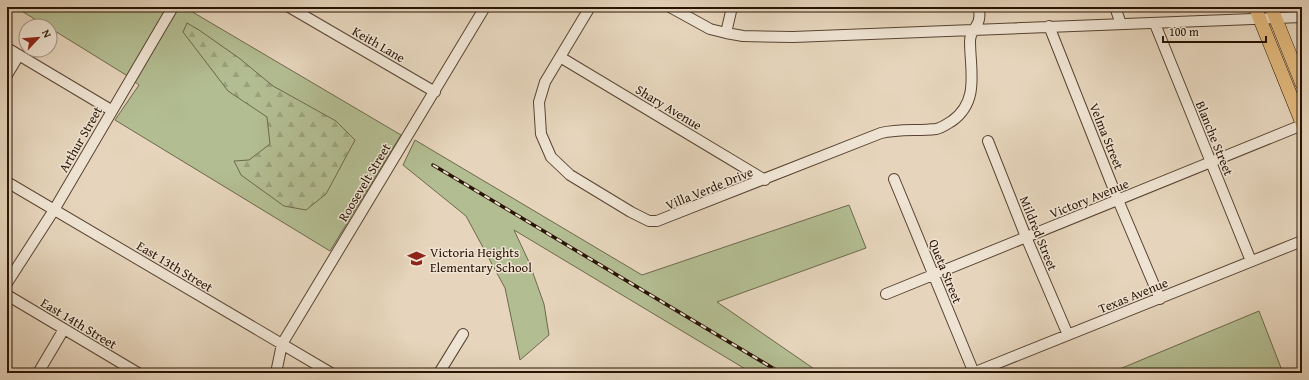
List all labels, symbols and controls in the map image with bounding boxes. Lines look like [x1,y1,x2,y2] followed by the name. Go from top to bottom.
[18,18,58,58] north arrow
[1163,18,1266,44] scale bar
[349,22,409,67] street label: Keith Lane
[1169,23,1199,40] text: 100 m
[38,27,56,41] text: N
[632,80,706,135] street label: Shary Avenue
[1191,98,1238,179] street label: Blanche Street
[1085,100,1129,173] street label: Velma Street
[54,102,107,176] street label: Arthur Street
[334,139,396,225] street label: Roosevelt Street
[663,162,756,215] street label: Villa Verde Drive
[1047,174,1132,223] street label: Victory Avenue
[1015,193,1062,274] street label: Mildred Street
[133,236,217,297] street label: East 13th Street
[924,236,967,306] street label: Queta Street
[430,243,532,277] place label: Victoria Heights Elementary School
[407,249,427,269] school or university icon: Victoria Heights Elementary School
[1096,273,1171,318] street label: Texas Avenue
[37,293,121,354] street label: East 14th Street

